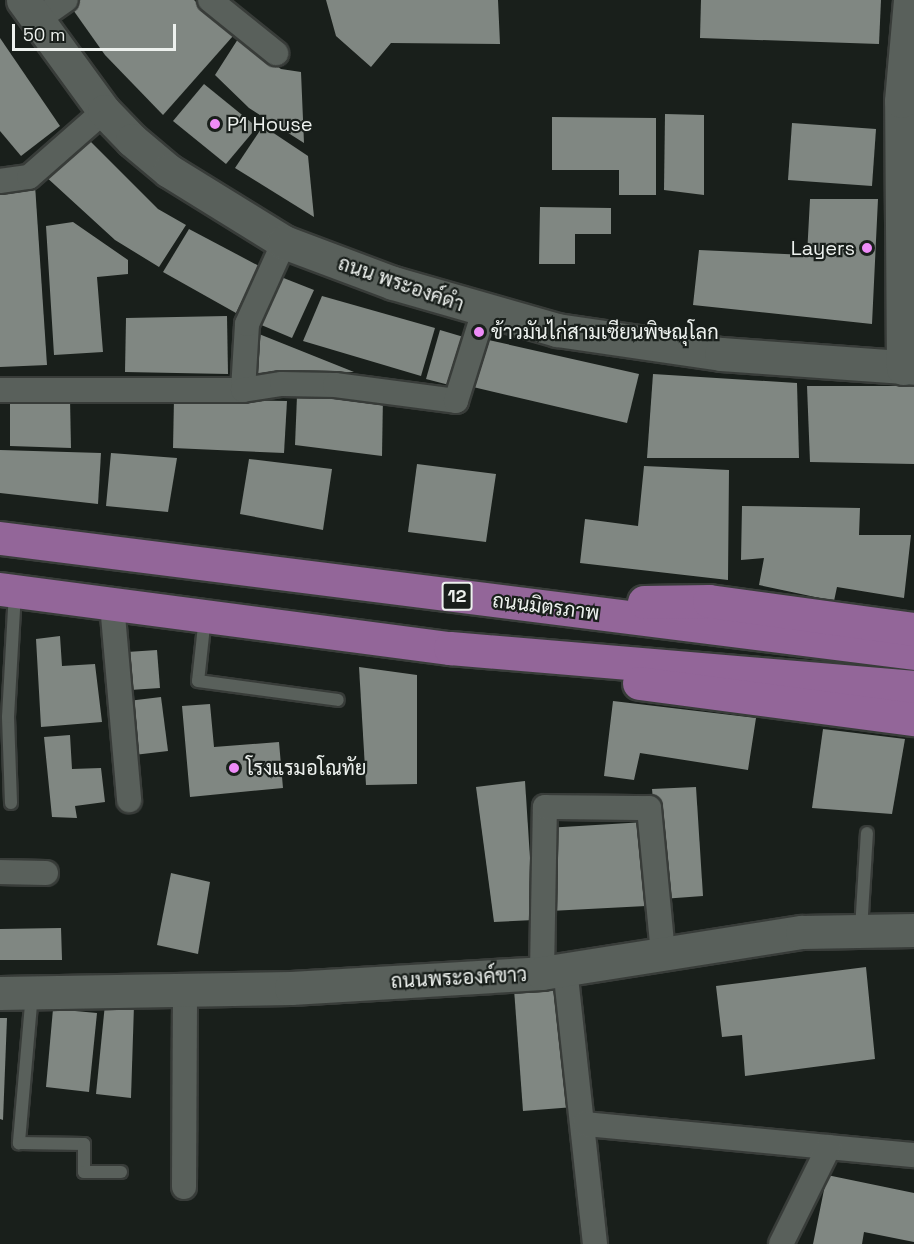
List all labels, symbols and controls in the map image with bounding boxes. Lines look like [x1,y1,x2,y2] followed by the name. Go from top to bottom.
[15,12,178,50] scale bar
[23,23,65,46] text: 50 m
[227,112,313,136] place label: P1 House
[208,117,222,131] marker: P1 House
[791,236,855,260] place label: Layers
[860,241,874,255] marker: Layers
[335,251,467,317] street label: ถนน พระองค์ดำ
[491,320,719,344] place label: ข้าวมันไก่สามเซียนพิษณุโลก
[472,325,486,339] marker: ข้าวมันไก่สามเซียนพิษณุโลก
[440,581,474,611] road number: 12
[491,589,601,625] street label: ถนนมิตรภาพ
[246,756,366,780] place label: โรงแรมอโณทัย
[227,761,241,775] marker: โรงแรมอโณทัย
[390,962,528,994] street label: ถนนพระองค์ขาว

